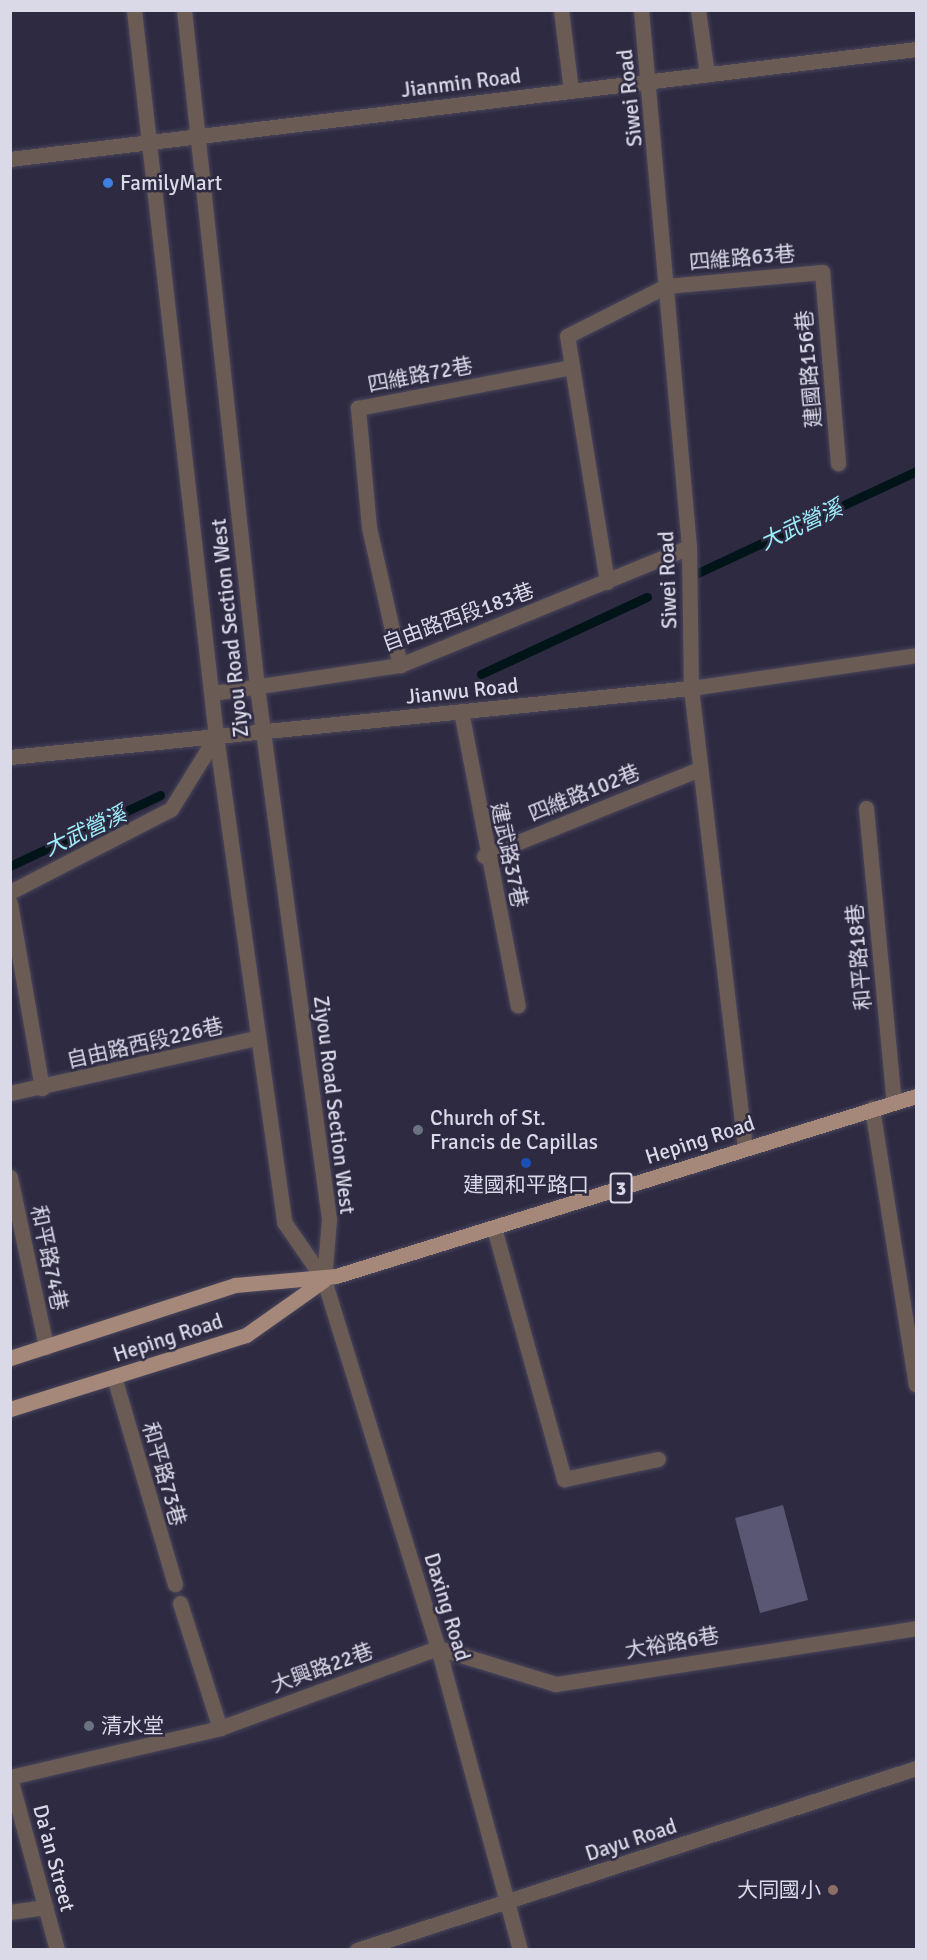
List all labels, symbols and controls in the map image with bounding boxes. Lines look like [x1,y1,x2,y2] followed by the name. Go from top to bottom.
[612,48,648,148] street label: Siwei Road
[400,63,522,103] street label: Jianmin Road
[120,170,222,196] place label: FamilyMart
[101,176,115,190] marker: FamilyMart
[688,241,796,275] street label: 四維路63巷
[791,309,827,429] street label: 建國路156巷
[365,352,475,398] street label: 四維路72巷
[756,494,846,556] water label: 大武營溪
[206,517,254,739] street label: Ziyou Road Section West
[654,531,682,629] street label: Siwei Road
[379,578,537,656] street label: 自由路西段183巷
[404,673,520,709] street label: Jianwu Road
[525,759,643,827] street label: 四維路102巷
[40,800,130,862] water label: 大武營溪
[486,800,532,910] street label: 建武路37巷
[842,903,876,1011] street label: 和平路18巷
[308,994,360,1216] street label: Ziyou Road Section West
[64,1013,226,1073] street label: 自由路西段226巷
[430,1105,598,1155] place label: Church of St. Francis de Capillas
[642,1110,758,1170] street label: Heping Road
[411,1123,425,1137] marker: Church of St. Francis de Capillas
[519,1156,533,1170] marker: 建國和平路口
[609,1171,633,1205] road number: 3
[463,1172,589,1198] place label: 建國和平路口
[26,1203,72,1313] street label: 和平路74巷
[110,1308,226,1368] street label: Heping Road
[137,1419,191,1529] street label: 和平路73巷
[419,1550,475,1664] street label: Daxing Road
[623,1622,721,1664] street label: 大裕路6巷
[268,1638,376,1698] street label: 大興路22巷
[101,1713,164,1739] place label: 清水堂
[82,1719,96,1733] marker: 清水堂
[28,1802,80,1914] street label: Da'an Street
[582,1813,680,1867] street label: Dayu Road
[737,1877,821,1903] place label: 大同國小
[826,1883,840,1897] marker: 大同國小

